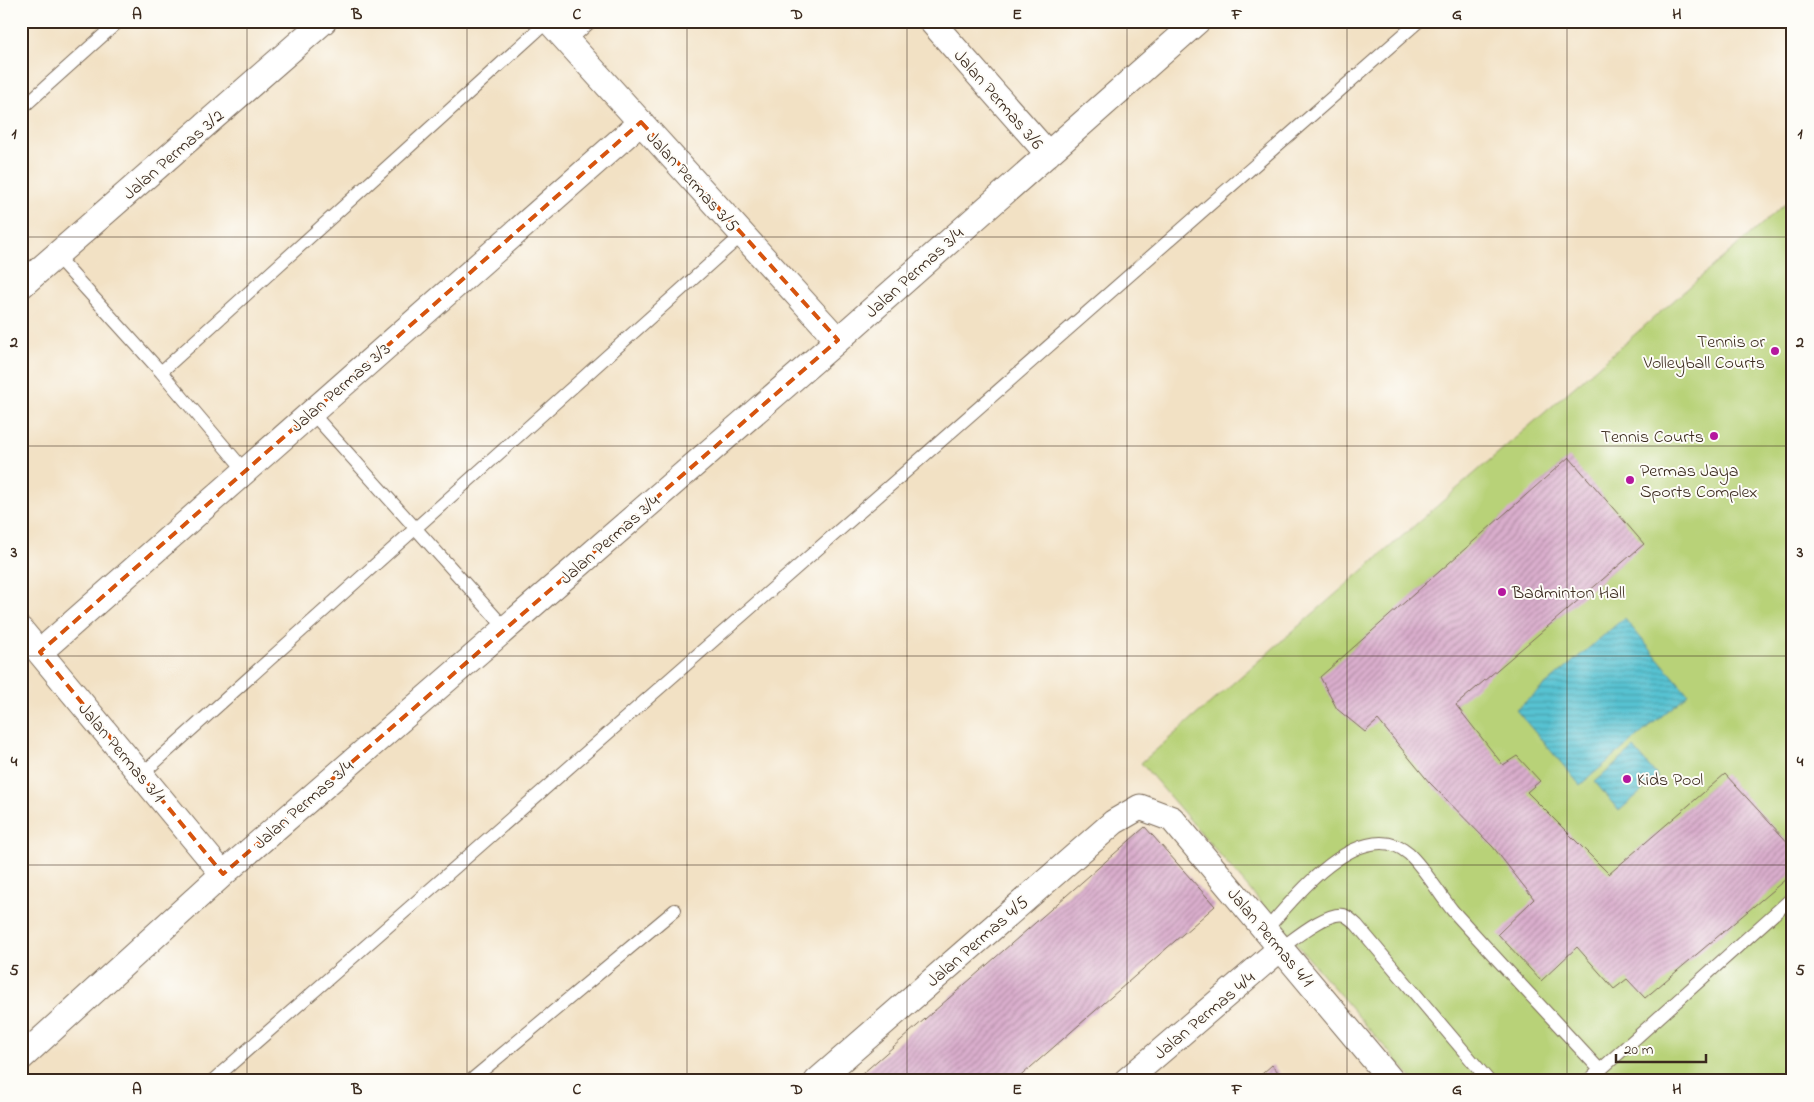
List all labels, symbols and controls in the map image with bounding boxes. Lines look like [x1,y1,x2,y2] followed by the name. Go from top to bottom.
[132,3,142,27] text: A
[351,3,363,27] text: B
[573,3,582,27] text: C
[790,3,803,27] text: D
[1012,3,1022,27] text: E
[1231,3,1243,27] text: F
[1452,3,1462,27] text: G
[1672,3,1682,27] text: H
[946,44,1049,156] street label: Jalan Permas 3/6
[118,104,231,207] street label: Jalan Permas 3/2
[11,122,17,146] text: 1
[1797,122,1803,146] text: 1
[639,126,744,239] street label: Jalan Permas 3/5
[860,221,971,325] street label: Jalan Permas 3/4
[1643,330,1765,377] place label: Tennis or Volleyball Courts
[9,331,18,355] text: 2
[1795,331,1804,355] text: 2
[285,338,397,439] street label: Jalan Permas 3/3
[1769,345,1781,357] marker: Tennis or Volleyball Courts
[1601,425,1704,451] place label: Tennis Courts
[1708,430,1720,442] marker: Tennis Courts
[1640,459,1758,506] place label: Permas Jaya Sports Complex
[1624,474,1636,486] marker: Permas Jaya Sports Complex
[554,489,667,591] street label: Jalan Permas 3/4
[10,541,18,565] text: 3
[1796,541,1804,565] text: 3
[1511,581,1625,607] place label: Badminton Hall
[1496,586,1508,598] marker: Badminton Hall
[71,698,170,809] street label: Jalan Permas 3/1
[10,750,18,774] text: 4
[1796,750,1804,774] text: 4
[248,754,361,856] street label: Jalan Permas 3/4
[1637,768,1703,794] place label: Kids Pool
[1621,773,1633,785] marker: Kids Pool
[1220,883,1319,994] street label: Jalan Permas 4/1
[921,891,1035,994] street label: Jalan Permas 4/5
[9,959,19,983] text: 5
[1795,959,1805,983] text: 5
[1149,966,1262,1067] street label: Jalan Permas 4/4
[1616,1032,1706,1064] scale bar
[1624,1039,1654,1061] text: 20 m
[132,1078,142,1102] text: A
[351,1078,363,1102] text: B
[573,1078,582,1102] text: C
[790,1078,803,1102] text: D
[1012,1078,1022,1102] text: E
[1231,1078,1243,1102] text: F
[1452,1078,1462,1102] text: G
[1672,1078,1682,1102] text: H

